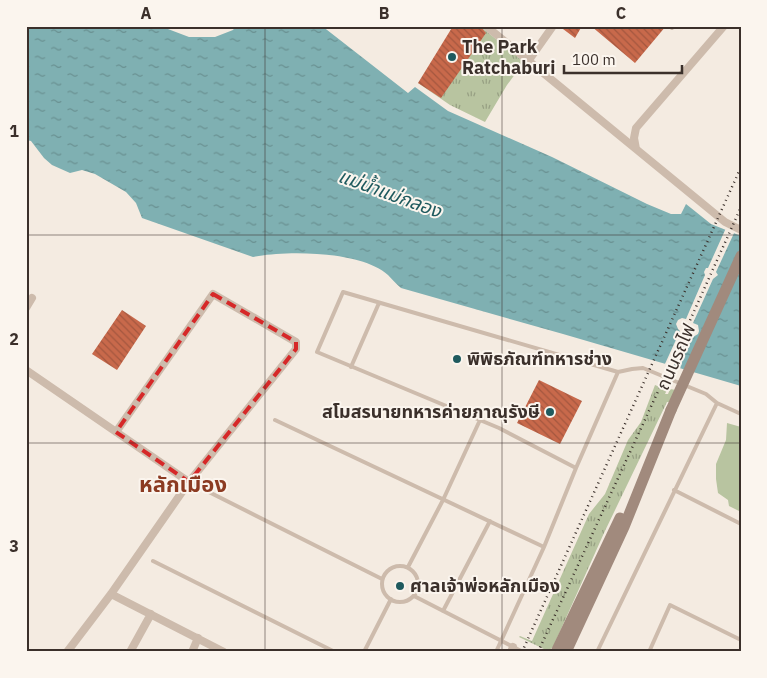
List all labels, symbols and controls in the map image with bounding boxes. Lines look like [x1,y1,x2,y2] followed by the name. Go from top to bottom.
[141,3,152,23] text: A
[379,3,390,23] text: B
[616,3,626,23] text: C
[462,35,555,79] place label: The Park Ratchaburi
[564,42,682,74] scale bar
[572,50,616,69] text: 100 m
[446,51,458,63] marker: The Park Ratchaburi
[9,121,19,141] text: 1
[335,162,446,223] water label: แม่น้ำแม่กลอง
[651,320,700,393] street label: ถนนรถไฟ
[9,329,19,349] text: 2
[467,347,612,370] place label: พิพิธภัณฑ์ทหารช่าง
[451,353,463,365] marker: พิพิธภัณฑ์ทหารช่าง
[322,400,540,423] place label: สโมสรนายทหารค่ายภาณุรังษี
[544,406,556,418] marker: สโมสรนายทหารค่ายภาณุรังษี
[139,469,227,498] district label: หลักเมือง
[9,536,19,556] text: 3
[410,574,560,597] place label: ศาลเจ้าพ่อหลักเมือง
[394,580,406,592] marker: ศาลเจ้าพ่อหลักเมือง

